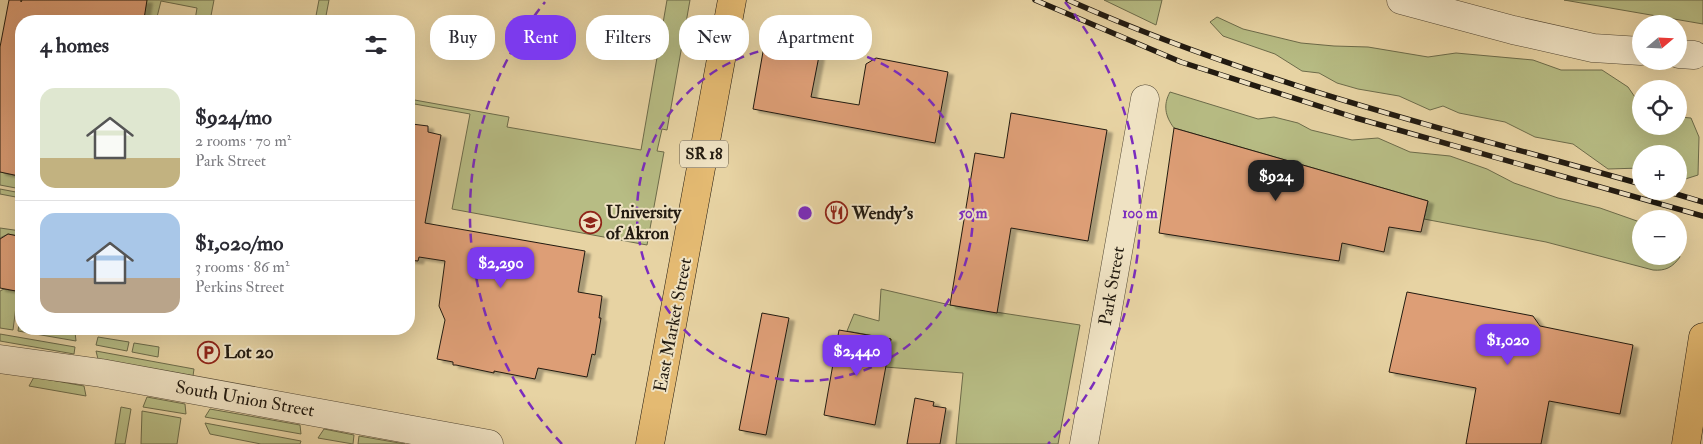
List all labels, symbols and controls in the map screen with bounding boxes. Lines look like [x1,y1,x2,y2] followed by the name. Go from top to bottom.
[430,15,495,60] chip: Buy
[505,15,576,60] chip: Rent
[586,15,669,60] chip: Filters
[679,15,749,60] chip: New
[759,15,872,60] chip: Apartment
[1632,15,1688,70] north arrow
[1632,15,1687,265] map controls
[362,31,390,59] icon: filters
[40,32,109,59] text: 4 homes
[1632,80,1687,135] button: locate
[195,104,272,131] text: $924/mo
[80,108,140,168] icon: home
[195,131,291,151] text: 2 rooms · 70 m²
[680,140,728,168] road number: SR 18
[1632,145,1687,200] button: +
[195,151,266,171] text: Park Street
[1246,160,1306,202] pin: $924
[1259,166,1293,186] text: $924
[606,201,682,245] place label: University of Akron
[824,201,848,225] restaurant icon: Wendy's
[851,202,913,225] place label: Wendy's
[796,204,814,222] centre of rings
[959,204,988,223] text: 50 m
[1122,204,1158,223] text: 100 m
[578,210,602,234] school or university icon: University of Akron
[1632,210,1687,265] button: −
[195,230,283,257] text: $1,020/mo
[80,233,140,293] icon: home
[1094,244,1130,327] street label: Park Street
[460,246,542,289] pin: $2,290
[478,253,524,273] text: $2,290
[649,256,697,394] street label: East Market Street
[195,257,289,277] text: 3 rooms · 86 m²
[195,277,284,297] text: Perkins Street
[1467,324,1549,366] pin: $1,020
[1486,330,1530,350] text: $1,020
[816,334,898,377] pin: $2,440
[196,340,220,364] parking icon: Lot 20
[224,341,274,364] place label: Lot 20
[834,341,880,361] text: $2,440
[174,375,316,423] street label: South Union Street

